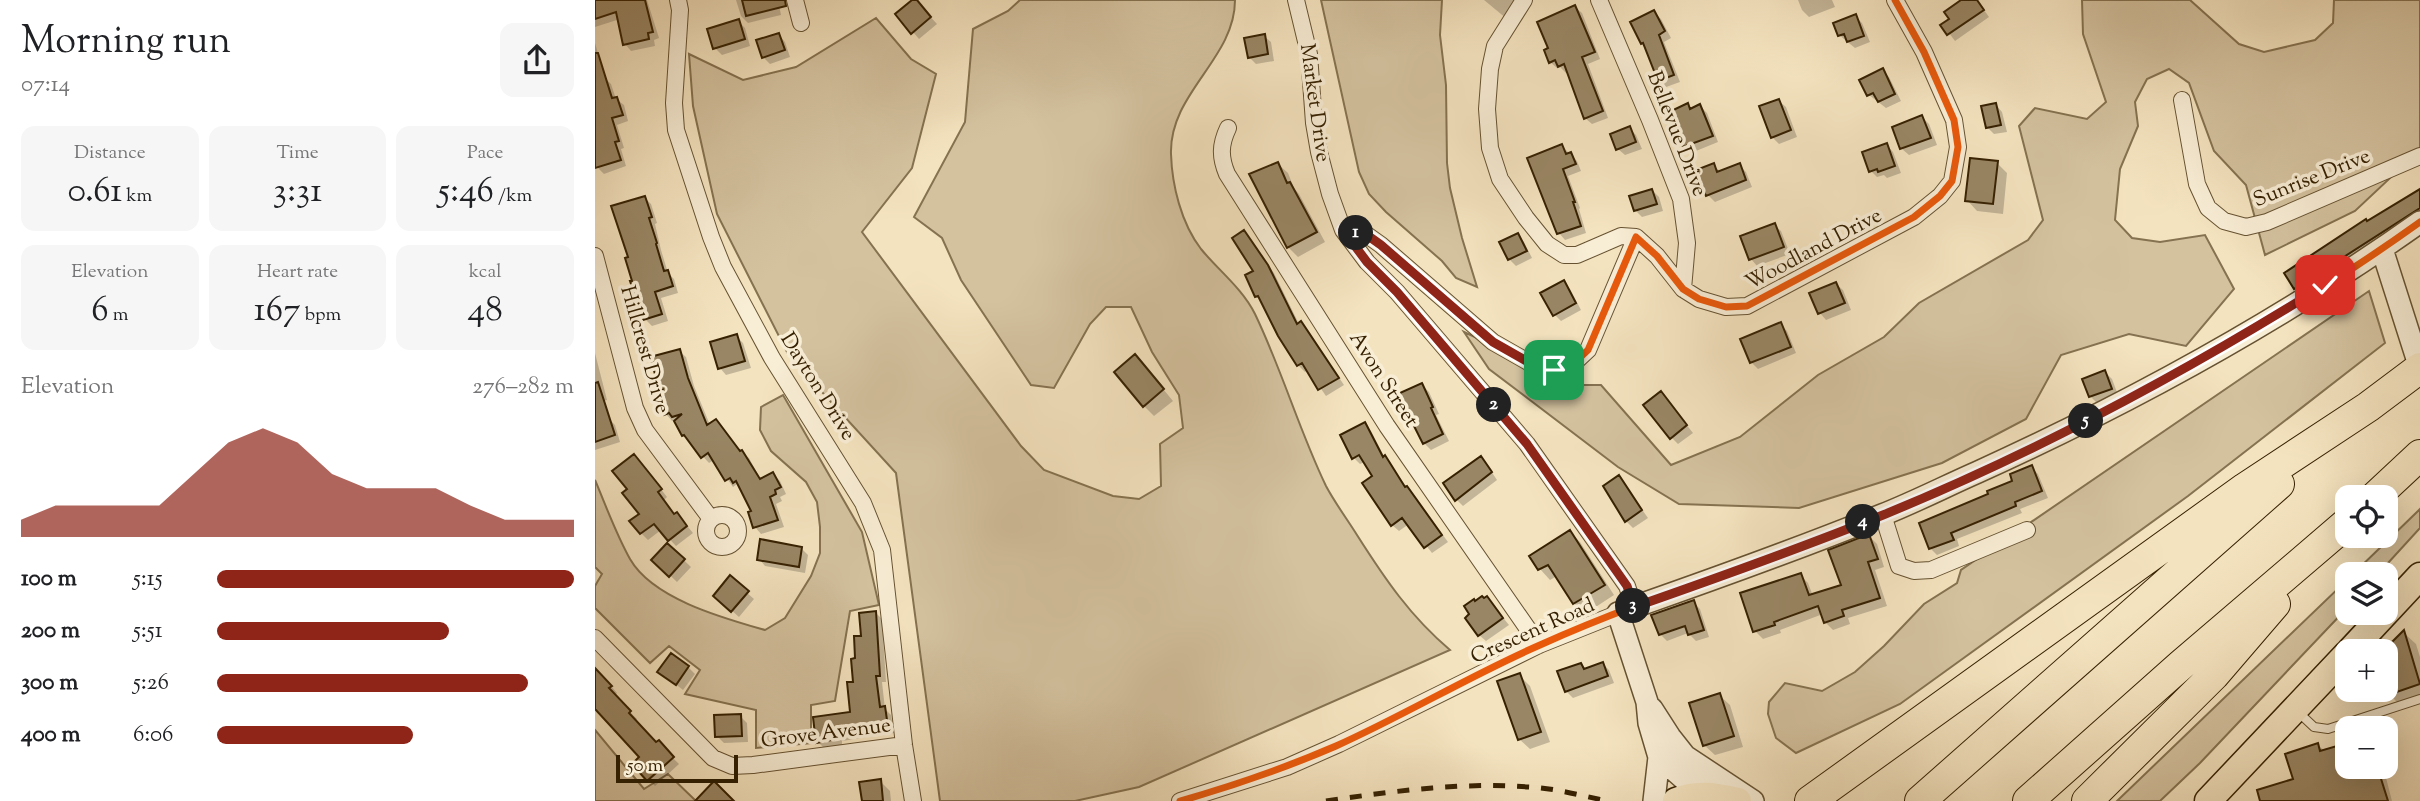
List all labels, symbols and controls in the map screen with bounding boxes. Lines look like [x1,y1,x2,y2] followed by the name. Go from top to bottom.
[21,16,231,70] text: Morning run
[500,23,574,97] button: share
[1291,42,1337,164] street label: Market Drive
[1638,67,1714,201] street label: Bellevue Drive
[21,69,70,102] text: 07:14
[74,140,146,167] text: Distance
[276,140,319,167] text: Time
[467,140,503,167] text: Pace
[2249,142,2375,216] street label: Sunrise Drive
[67,167,122,218] text: 0.61
[273,167,322,218] text: 3:31
[438,167,494,218] text: 5:46
[122,183,152,210] text: km
[494,183,532,210] text: /km
[1740,201,1888,299] street label: Woodland Drive
[1339,216,1373,250] pin: 1
[1352,219,1359,246] text: 1
[2295,255,2355,315] pin
[71,259,148,286] text: Elevation
[257,259,338,286] text: Heart rate
[469,259,501,286] text: kcal
[2306,266,2344,304] icon: check
[611,283,677,417] street label: Hillcrest Drive
[91,286,109,337] text: 6
[254,286,301,337] text: 167
[468,286,503,337] text: 48
[109,302,128,329] text: m
[301,302,341,329] text: bpm
[1341,326,1425,434] street label: Avon Street
[772,327,862,447] street label: Dayton Drive
[1524,340,1584,400] pin
[1535,351,1573,389] icon: arrive
[21,371,114,404] text: Elevation
[472,371,574,404] text: 276–282 m
[1476,388,1511,422] pin: 2
[1489,391,1498,418] text: 2
[2069,404,2103,438] pin: 5
[2082,407,2089,434] text: 5
[2335,485,2398,779] map controls
[2335,485,2398,548] button: locate
[1845,504,1881,540] pin: 4
[1858,508,1867,535] text: 4
[2335,562,2398,625] button: layers
[21,563,77,596] text: 100 m
[133,563,163,596] text: 5:15
[1615,588,1651,624] pin: 3
[1466,591,1600,673] street label: Crescent Road
[1629,592,1636,619] text: 3
[21,615,80,648] text: 200 m
[133,615,163,648] text: 5:51
[2335,639,2398,702] button: +
[21,667,78,700] text: 300 m
[133,667,169,700] text: 5:26
[759,711,893,757] street label: Grove Avenue
[2335,716,2398,779] button: −
[21,719,81,752] text: 400 m
[133,719,174,752] text: 6:06
[616,752,739,784] scale bar
[627,753,663,780] text: 50 m

